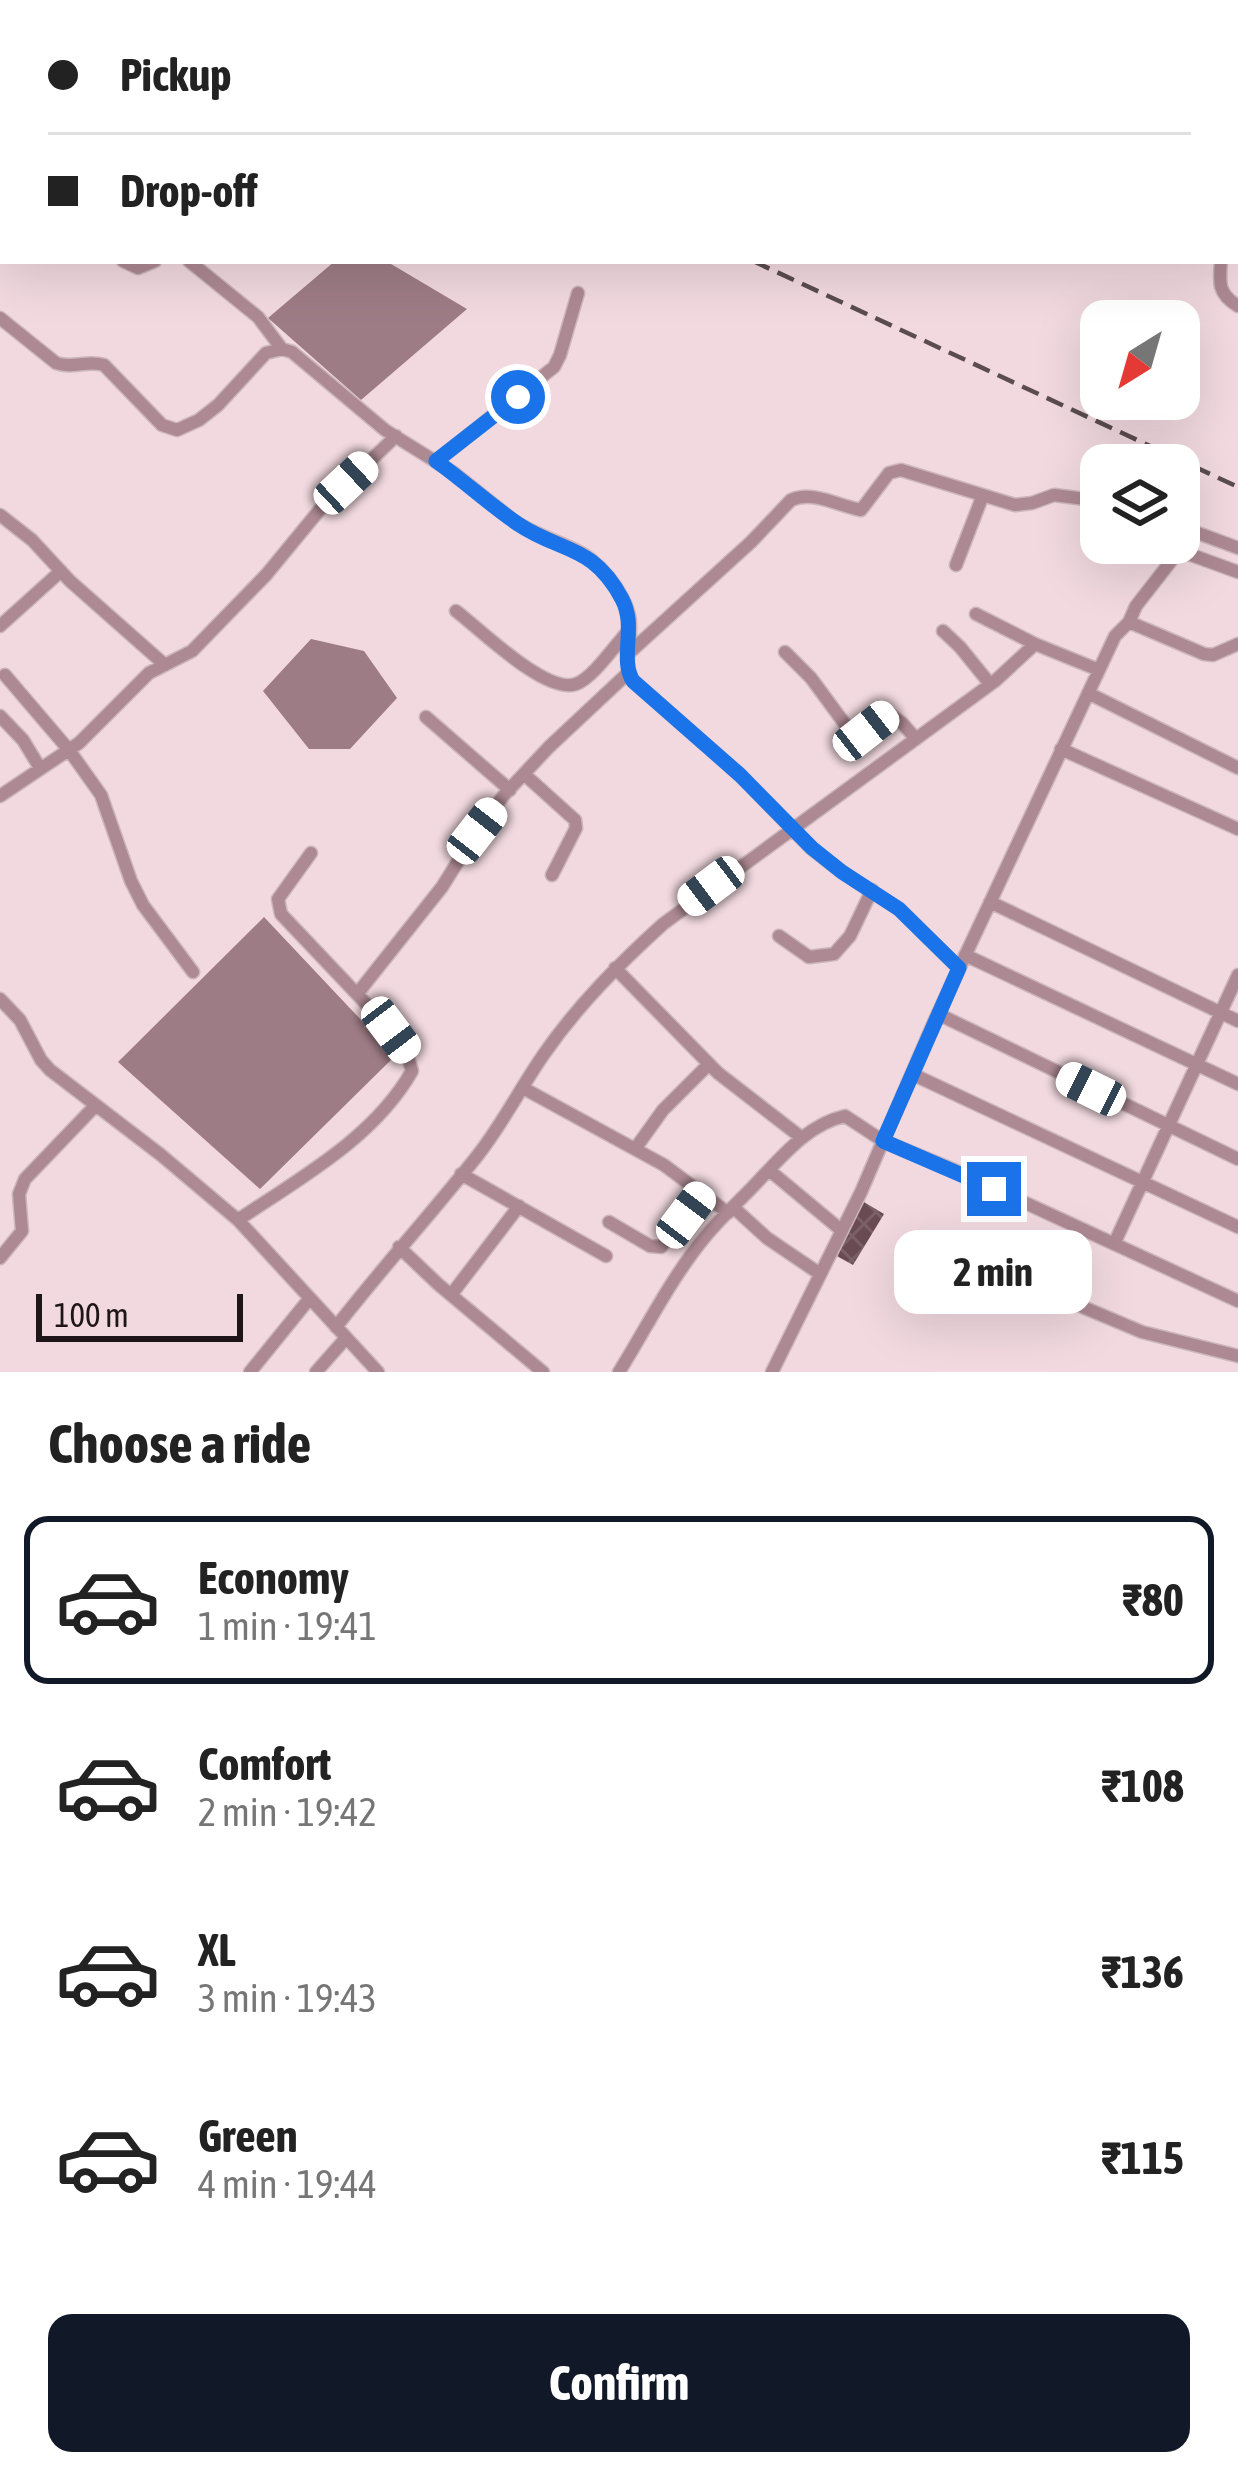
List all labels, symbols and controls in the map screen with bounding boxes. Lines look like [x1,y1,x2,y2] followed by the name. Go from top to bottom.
[120,49,231,101] text: Pickup
[120,165,258,217] text: Drop-off
[1080,300,1200,420] north arrow
[1080,300,1200,564] map controls
[491,370,545,424] route start
[1080,444,1200,564] button: layers
[307,445,385,521] car
[827,695,905,767] car
[441,792,513,870] car
[671,850,751,922] car
[355,990,427,1070] car
[1051,1057,1131,1121] car
[967,1162,1021,1216] route end
[650,1175,722,1255] car
[895,1231,1093,1315] callout: 2 min
[953,1250,1033,1294] text: 2 min
[36,1288,243,1341] scale bar
[54,1296,129,1334] text: 100 m
[48,1413,311,1474] text: Choose a ride
[54,1546,162,1654] icon: car
[198,1552,349,1604] text: Economy
[1122,1574,1184,1626] text: ₹80
[198,1604,377,1648] text: 1 min · 19:41
[54,1732,162,1840] icon: car
[198,1738,331,1790] text: Comfort
[1101,1760,1184,1812] text: ₹108
[198,1790,377,1834] text: 2 min · 19:42
[54,1918,162,2026] icon: car
[198,1924,236,1976] text: XL
[1101,1946,1184,1998] text: ₹136
[198,1976,377,2020] text: 3 min · 19:43
[54,2104,162,2212] icon: car
[198,2110,298,2162] text: Green
[1101,2132,1184,2184] text: ₹115
[198,2162,377,2206] text: 4 min · 19:44
[48,2314,1190,2452] button: Confirm

